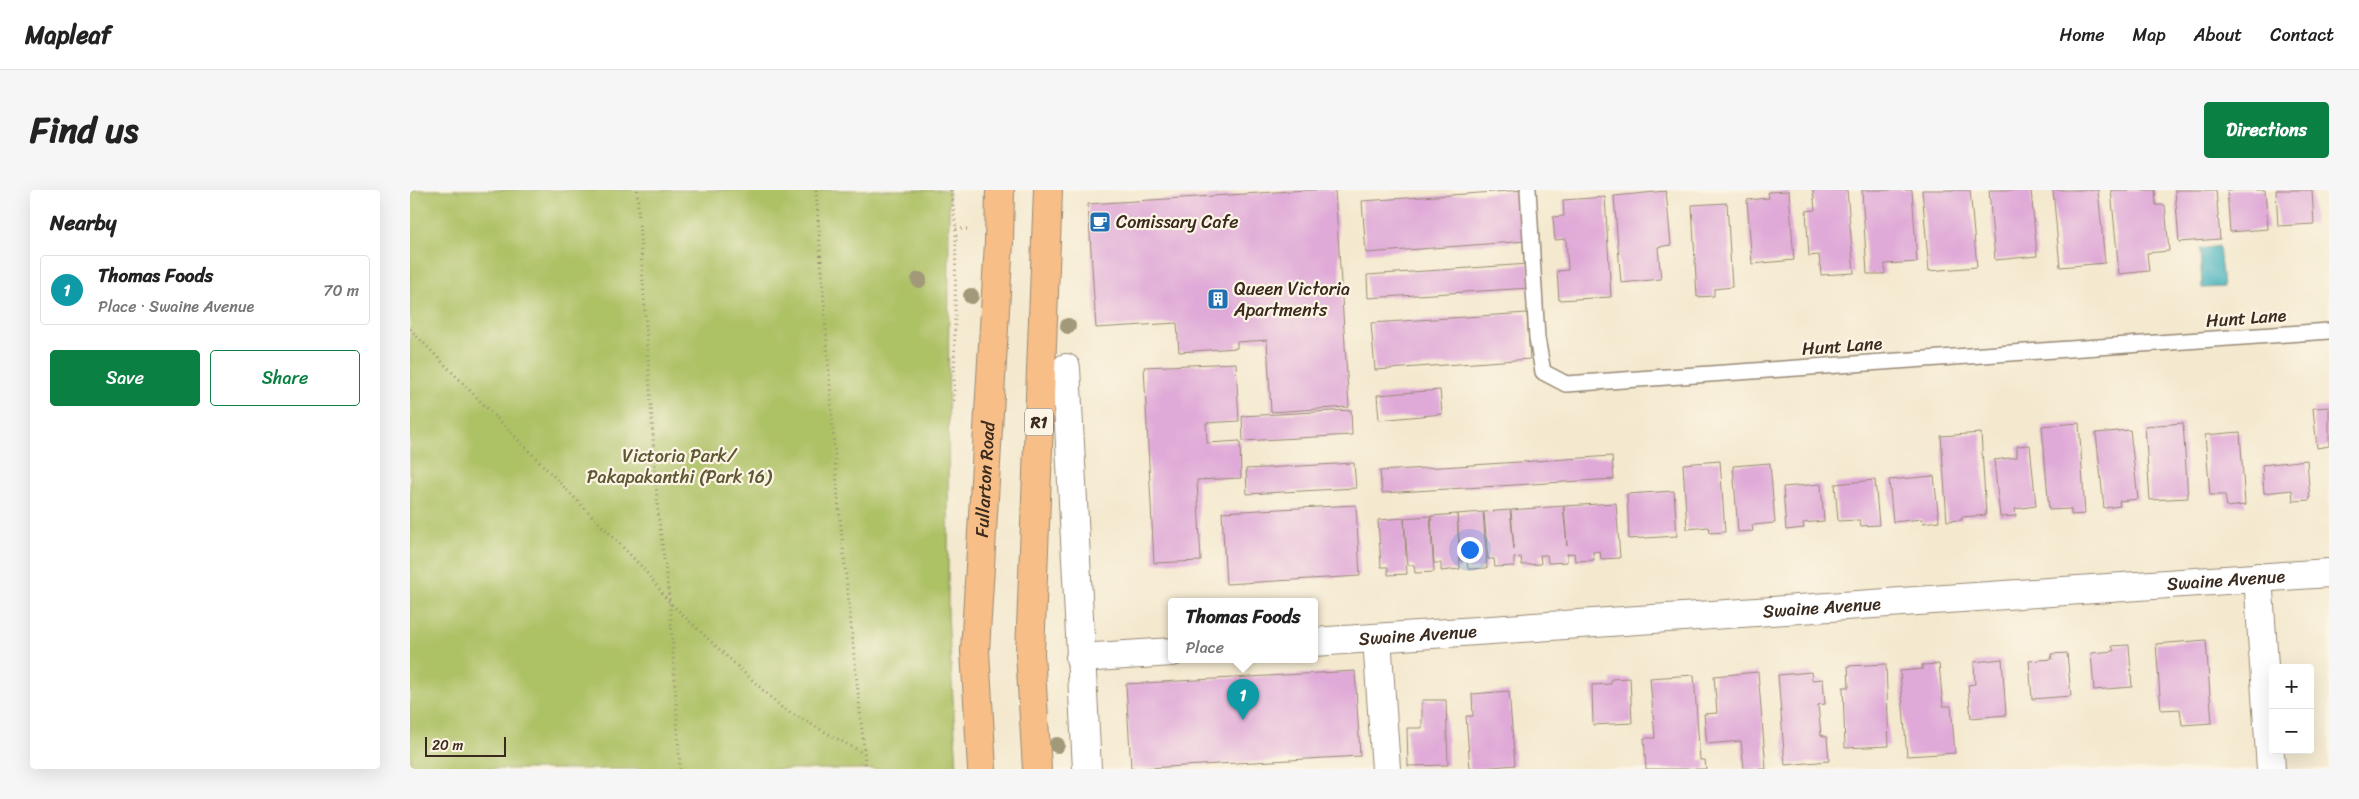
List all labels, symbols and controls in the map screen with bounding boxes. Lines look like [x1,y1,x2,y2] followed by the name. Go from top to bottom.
[25,14,111,56] text: Mapleaf
[2060,19,2105,51] text: Home
[2133,19,2166,51] text: Map
[2194,19,2242,51] text: About
[2270,19,2334,51] text: Contact
[30,99,138,161] text: Find us
[2204,102,2329,158] button: Directions
[50,204,116,242] text: Nearby
[1116,206,1239,238] place label: Comissary Cafe
[1088,210,1112,234] cafe icon: Comissary Cafe
[98,259,213,292] text: Thomas Foods
[1233,273,1350,326] place label: Queen Victoria Apartments
[64,276,70,305] text: 1
[323,276,359,305] text: 70 m
[1206,287,1230,311] building icon: Queen Victoria Apartments
[98,292,254,321] text: Place · Swaine Avenue
[2205,299,2288,337] street label: Hunt Lane
[1801,327,1884,365] street label: Hunt Lane
[50,350,200,406] button: Save
[210,350,360,406] button: Share
[1025,408,1053,436] road number: R1
[966,419,1005,538] street label: Fullarton Road
[587,440,773,493] park label: Victoria Park/ Pakapakanthi (Park 16)
[1457,537,1483,563] your location
[2166,560,2286,600] street label: Swaine Avenue
[1762,587,1882,627] street label: Swaine Avenue
[1168,598,1318,663] popup
[1185,600,1301,633] text: Thomas Foods
[1358,615,1478,655] street label: Swaine Avenue
[1185,633,1224,662] text: Place
[2269,664,2314,754] map controls
[2269,664,2314,709] button: +
[1227,679,1259,720] pin: 1
[2269,709,2314,754] button: −
[432,733,463,758] text: 20 m
[425,734,506,757] scale bar

